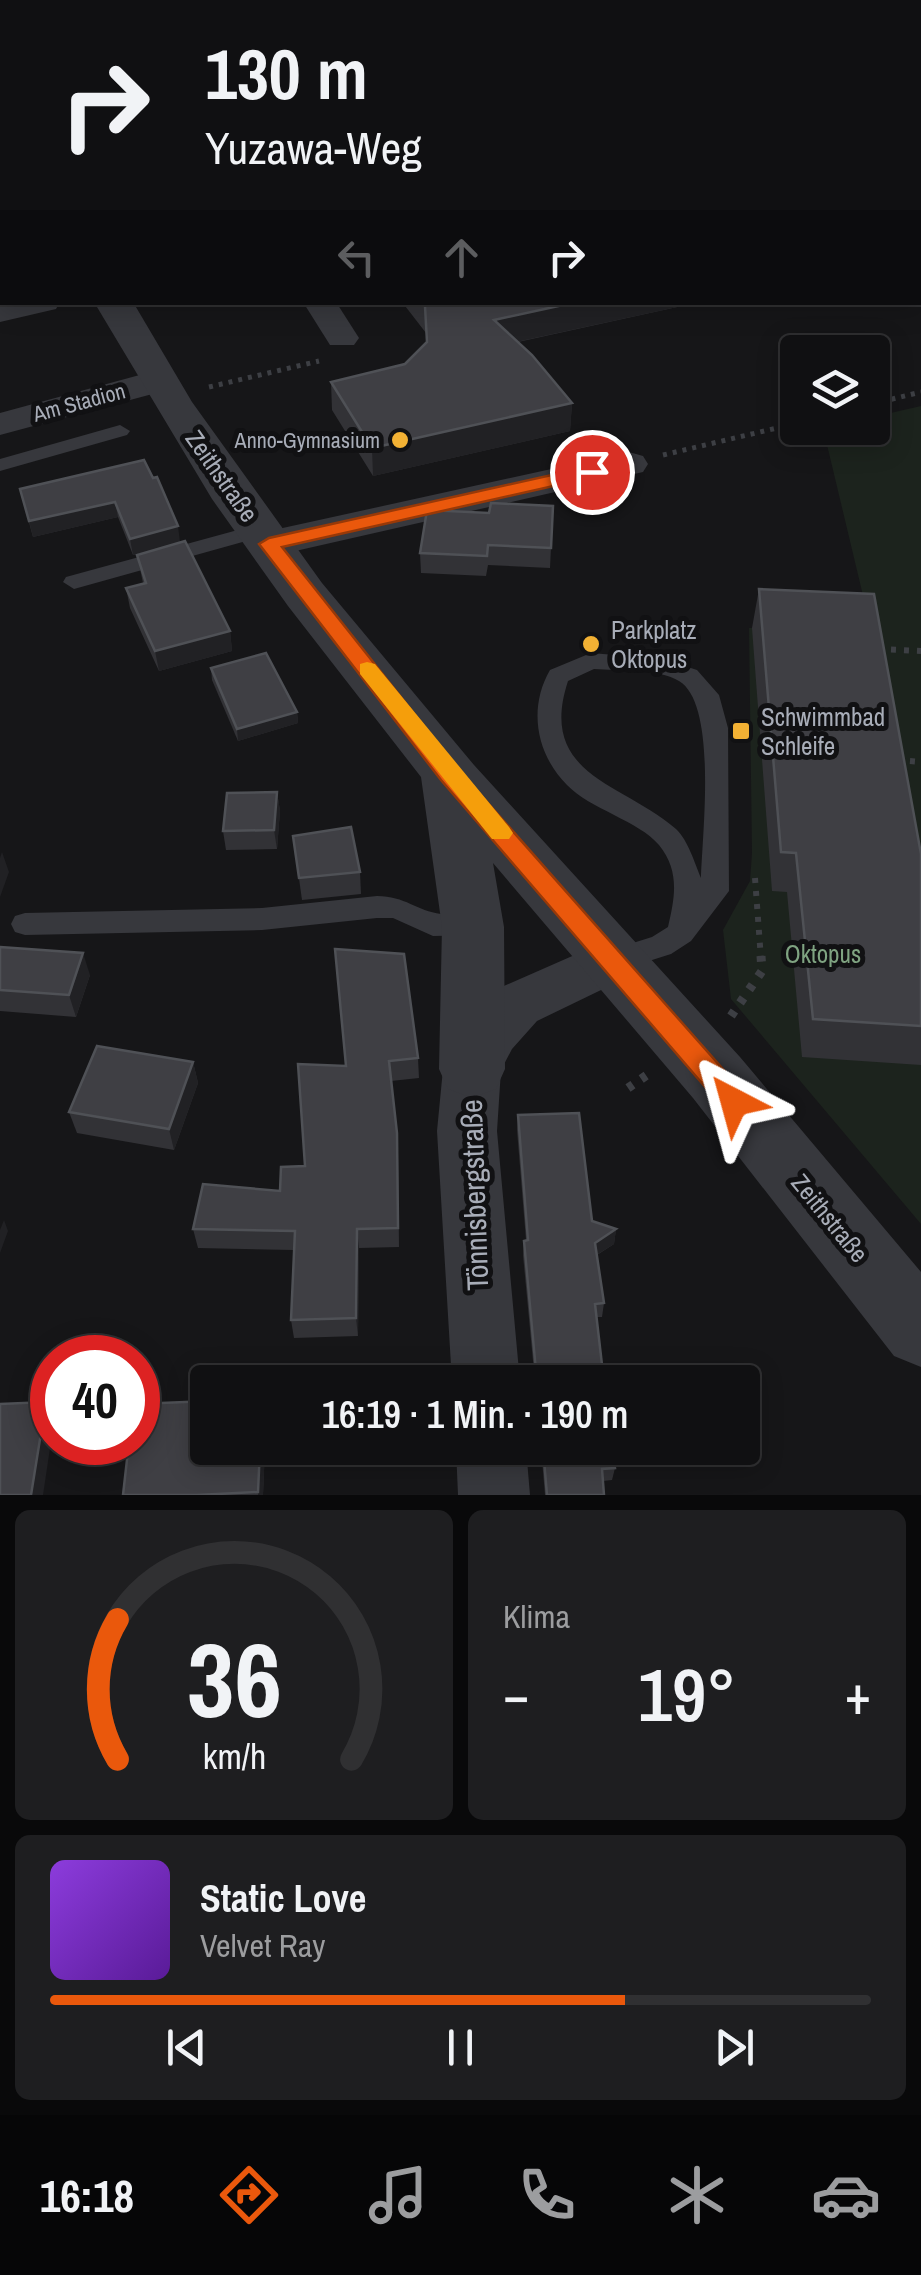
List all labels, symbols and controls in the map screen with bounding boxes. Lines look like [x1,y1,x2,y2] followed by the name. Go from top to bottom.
[205,27,368,121] text: 130 m
[40,40,170,170] icon: right
[205,117,422,178] text: Yuzawa-Weg
[329,230,384,285] icon: left
[434,230,489,285] icon: ahead
[539,230,594,285] icon: right
[780,335,890,445] map controls
[780,335,890,445] button: layers
[29,375,128,429] street label: Am Stadion
[178,423,266,529] street label: Zeithstraße
[234,425,380,455] place label: Anno-Gymnasium
[389,429,411,451] marker: Anno-Gymnasium
[550,430,635,515] pin
[565,445,620,500] icon: arrive
[611,613,696,676] place label: Parkplatz Oktopus
[580,633,602,655] marker: Parkplatz Oktopus
[761,700,885,763] place label: Schwimmbad Schleife
[730,720,752,742] marker: Schwimmbad Schleife
[785,937,861,971] park label: Oktopus
[682,1050,786,1154] position arrow
[451,1099,497,1291] street label: Tönnisbergstraße
[784,1167,876,1269] street label: Zeithstraße
[30,1335,160,1465] speed limit sign: 40
[322,1389,628,1440] text: 16:19 · 1 Min. · 190 m
[503,1595,570,1638] text: Klima
[187,1609,281,1749] text: 36
[638,1643,736,1744] text: 19°
[503,1657,529,1731] text: −
[845,1657,871,1731] text: +
[202,1732,266,1780] text: km/h
[200,1873,366,1924] text: Static Love
[200,1924,325,1967] text: Velvet Ray
[159,2020,214,2075] icon: previous
[433,2020,488,2075] icon: pause
[707,2020,762,2075] icon: next
[214,2160,284,2230] icon: directions
[363,2160,433,2230] icon: music
[512,2160,582,2230] icon: phone
[662,2160,732,2230] icon: climate
[811,2160,881,2230] icon: car
[40,2165,134,2226] text: 16:18

